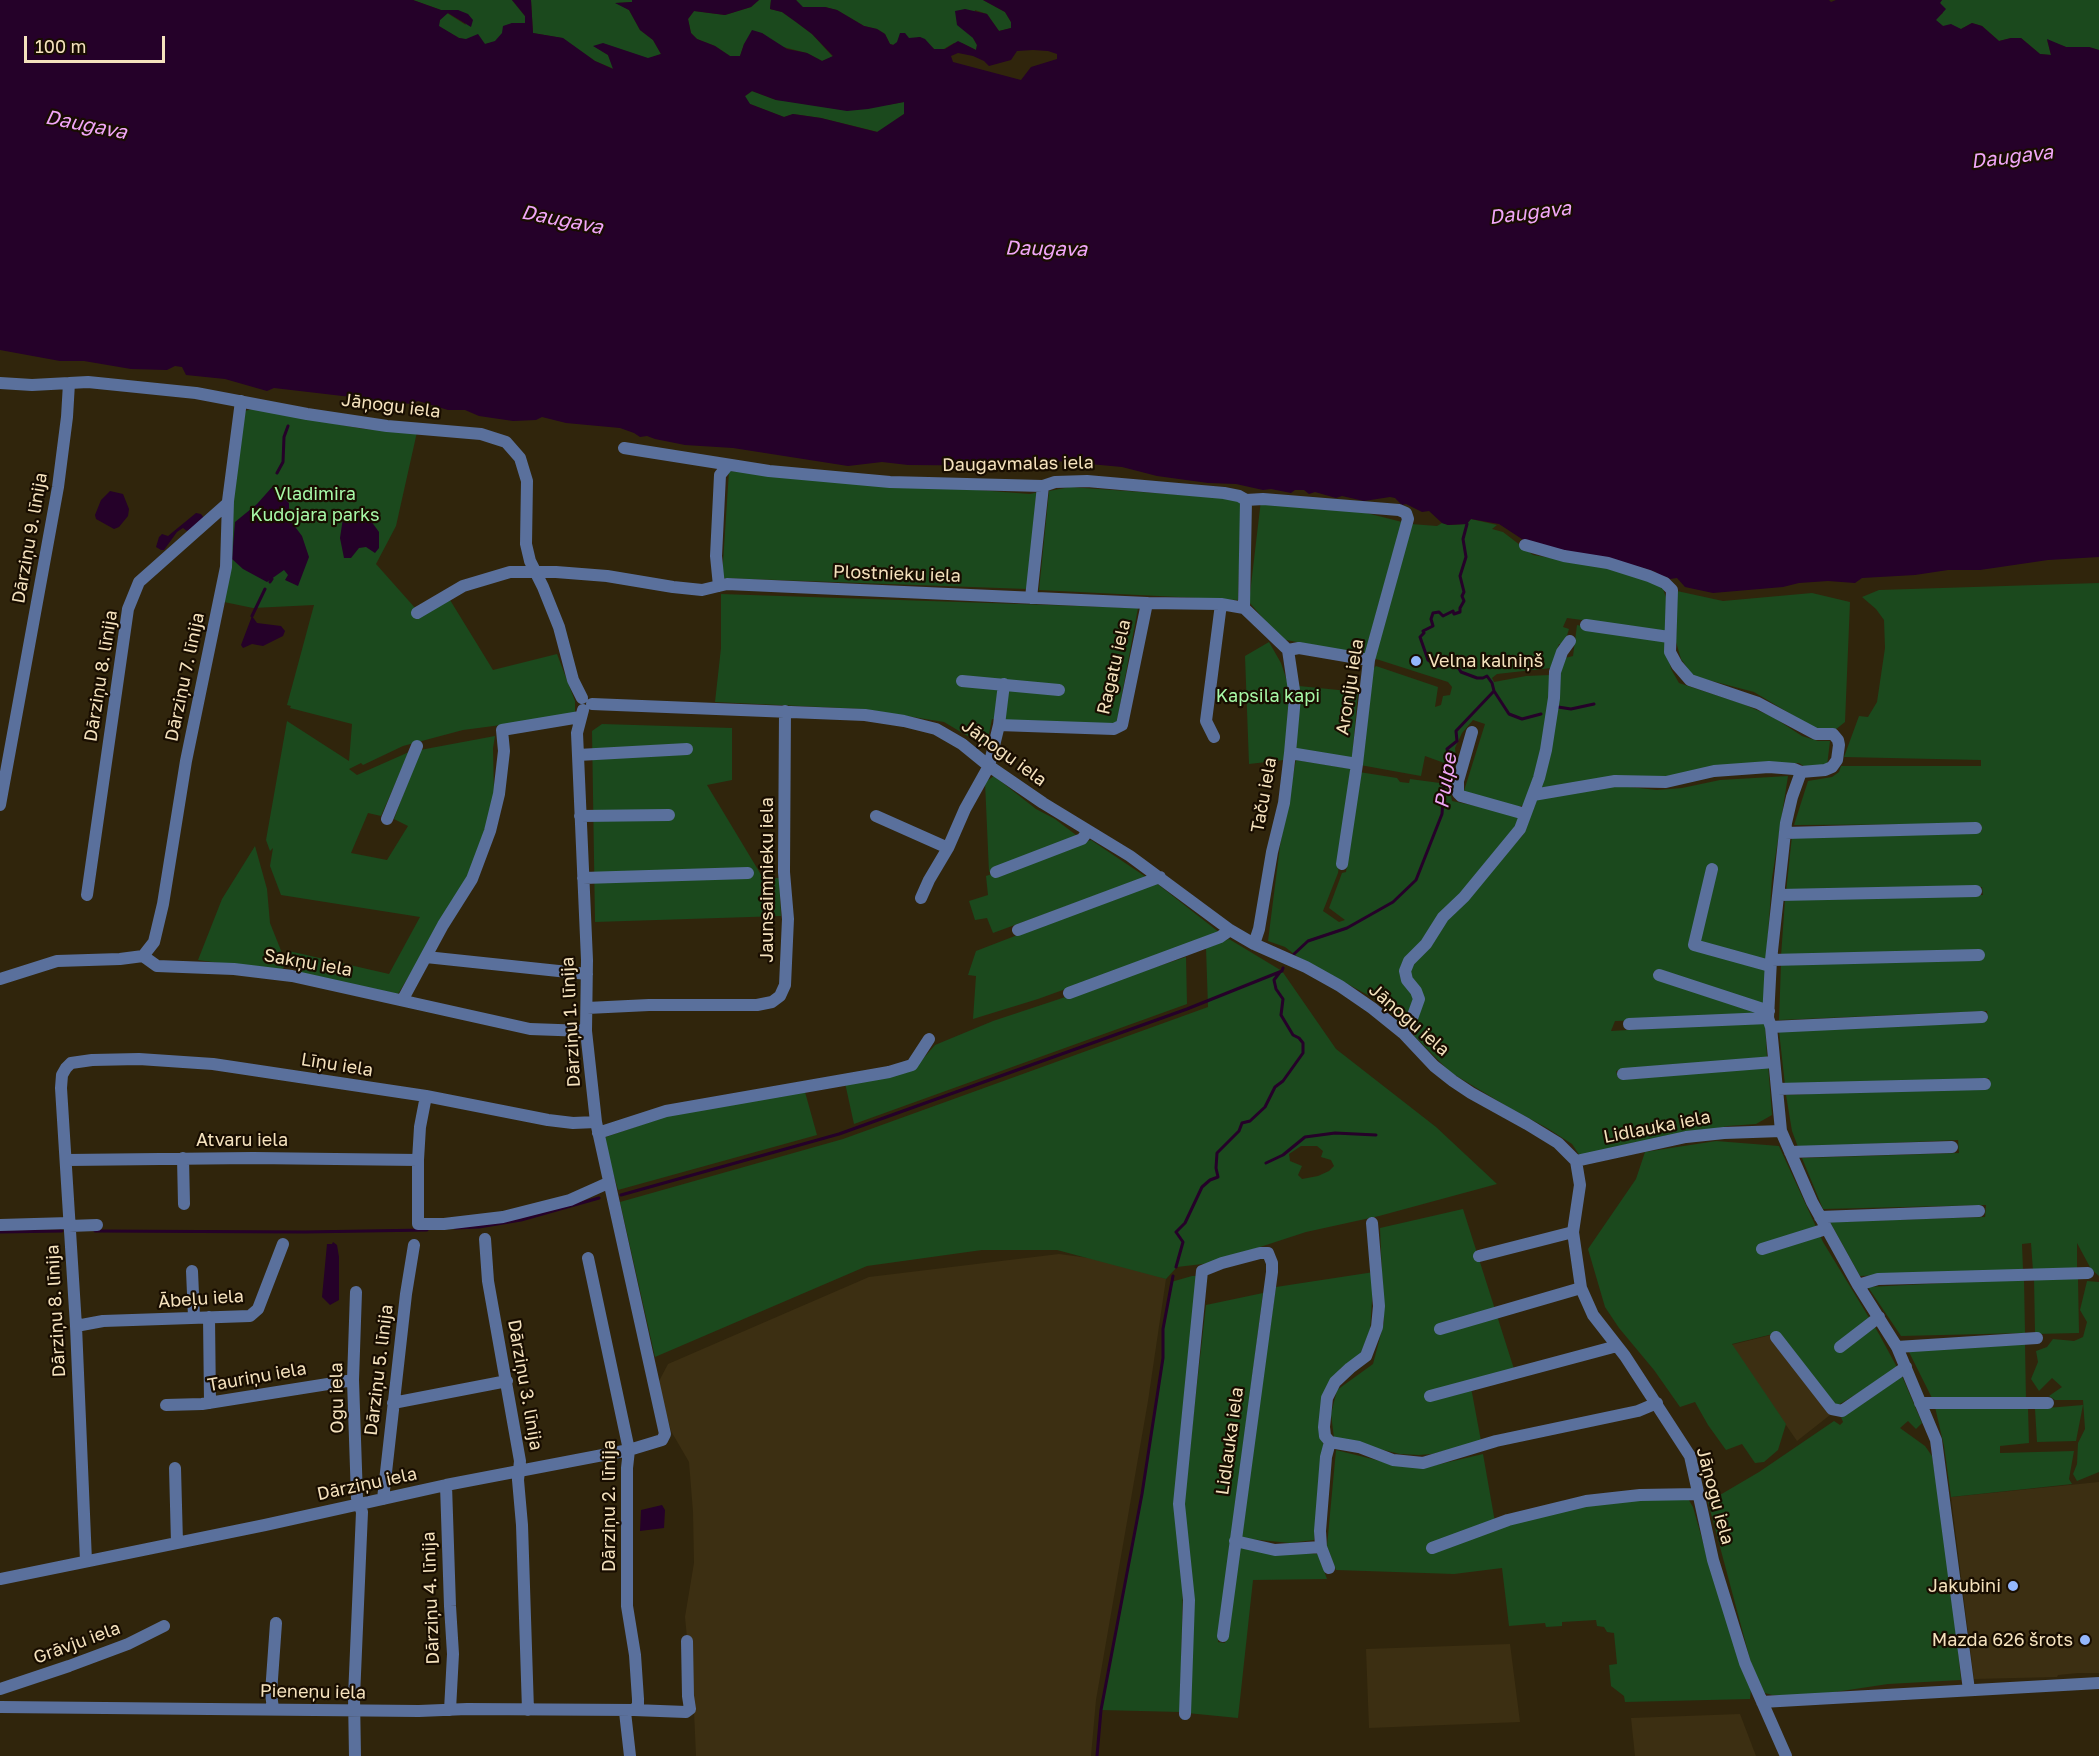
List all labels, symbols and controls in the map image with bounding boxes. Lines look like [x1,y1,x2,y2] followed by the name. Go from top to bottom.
[27,24,168,62] scale bar
[35,35,86,57] text: 100 m
[43,105,129,145] water label: Daugava
[1970,140,2054,174] water label: Daugava
[1488,196,1572,230] water label: Daugava
[519,200,605,240] water label: Daugava
[1005,236,1087,262] water label: Daugava
[340,389,442,423] street label: Jāņogu iela
[942,452,1094,476] street label: Daugavmalas iela
[8,471,52,605] street label: Dārziņu 9. līnija
[250,483,380,526] park label: Vladimira Kudojara parks
[833,561,961,587] street label: Plostnieku iela
[80,609,122,743] street label: Dārziņu 8. līnija
[161,611,209,743] street label: Dārziņu 7. līnija
[1093,617,1135,717] street label: Ragatu iela
[1332,637,1368,737] street label: Aroniju iela
[1428,650,1543,672] place label: Velna kalniņš
[1409,654,1423,668] marker: Velna kalniņš
[1216,685,1320,707] park label: Kapsila kapi
[957,715,1051,791] street label: Jāņogu iela
[1430,752,1462,810] water label: Pulpe
[1247,756,1281,834] street label: Taču iela
[756,797,778,963] street label: Jaunsaimnieku iela
[262,945,354,981] street label: Sakņu iela
[557,956,585,1088] street label: Dārziņu 1. līnija
[1364,979,1454,1061] street label: Jāņogu iela
[299,1049,375,1081] street label: Līņu iela
[1602,1106,1712,1148] street label: Lidlauka iela
[196,1129,288,1151] street label: Atvaru iela
[42,1244,70,1378] street label: Dārziņu 8. līnija
[157,1285,245,1313] street label: Ābeļu iela
[360,1303,398,1437] street label: Dārziņu 5. līnija
[503,1318,547,1452] street label: Dārziņu 3. līnija
[206,1358,308,1396] street label: Tauriņu iela
[326,1362,348,1434] street label: Ogu iela
[1212,1386,1248,1496] street label: Lidlauka iela
[598,1440,620,1572] street label: Dārziņu 2. līnija
[1692,1445,1738,1547] street label: Jāņogu iela
[315,1463,419,1505] street label: Dārziņu iela
[418,1531,444,1665] street label: Dārziņu 4. līnija
[1928,1575,2001,1597] place label: Jakubini
[2006,1579,2020,1593] marker: Jakubini
[31,1617,123,1669] street label: Grāvju iela
[1932,1629,2073,1651] place label: Mazda 626 šrots
[2078,1633,2092,1647] marker: Mazda 626 šrots
[260,1680,366,1704] street label: Pieneņu iela

